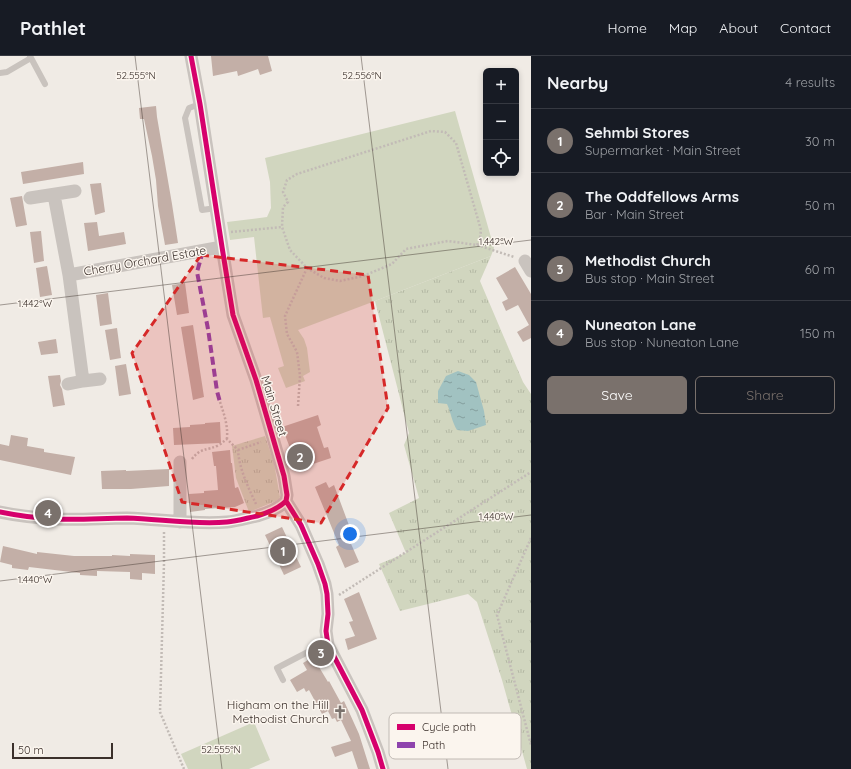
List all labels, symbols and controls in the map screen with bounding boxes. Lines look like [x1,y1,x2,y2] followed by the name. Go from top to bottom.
[20,16,86,40] text: Pathlet
[608,19,647,37] text: Home
[669,19,697,37] text: Map
[719,19,758,37] text: About
[780,19,831,37] text: Contact
[483,68,519,176] map controls
[483,68,519,104] button: +
[116,69,156,82] text: 52.555°N
[342,69,382,82] text: 52.556°N
[547,72,608,93] text: Nearby
[785,74,835,90] text: 4 results
[483,104,519,140] button: −
[585,123,689,142] text: Sehmbi Stores
[557,133,563,149] text: 1
[805,133,835,149] text: 30 m
[483,140,519,176] button: locate
[585,142,741,158] text: Supermarket · Main Street
[585,187,739,206] text: The Oddfellows Arms
[556,197,564,213] text: 2
[805,197,835,213] text: 50 m
[585,206,684,222] text: Bar · Main Street
[479,235,513,248] text: 1.442°W
[83,242,208,279] street label: Cherry Orchard Estate
[585,251,711,270] text: Methodist Church
[557,261,563,277] text: 3
[805,261,835,277] text: 60 m
[585,270,714,286] text: Bus stop · Main Street
[18,297,52,310] text: 1.442°W
[585,315,696,334] text: Nuneaton Lane
[556,325,564,341] text: 4
[800,325,835,341] text: 150 m
[585,334,739,350] text: Bus stop · Nuneaton Lane
[258,374,291,438] street label: Main Street
[547,376,687,414] button: Save
[695,376,835,414] button: Share
[287,442,313,472] pin: 2
[35,498,61,528] pin: 4
[479,510,514,523] text: 1.440°W
[340,524,360,544] your location
[270,536,296,566] pin: 1
[18,573,53,586] text: 1.440°W
[308,638,334,668] pin: 3
[227,697,329,726] place label: Higham on the Hill Methodist Church
[332,704,348,720] church icon: Higham on the Hill Methodist Church
[389,713,521,759] legend
[422,720,476,734] text: Cycle path
[422,738,445,752] text: Path
[12,741,113,760] scale bar
[18,743,44,757] text: 50 m
[201,743,241,756] text: 52.555°N

